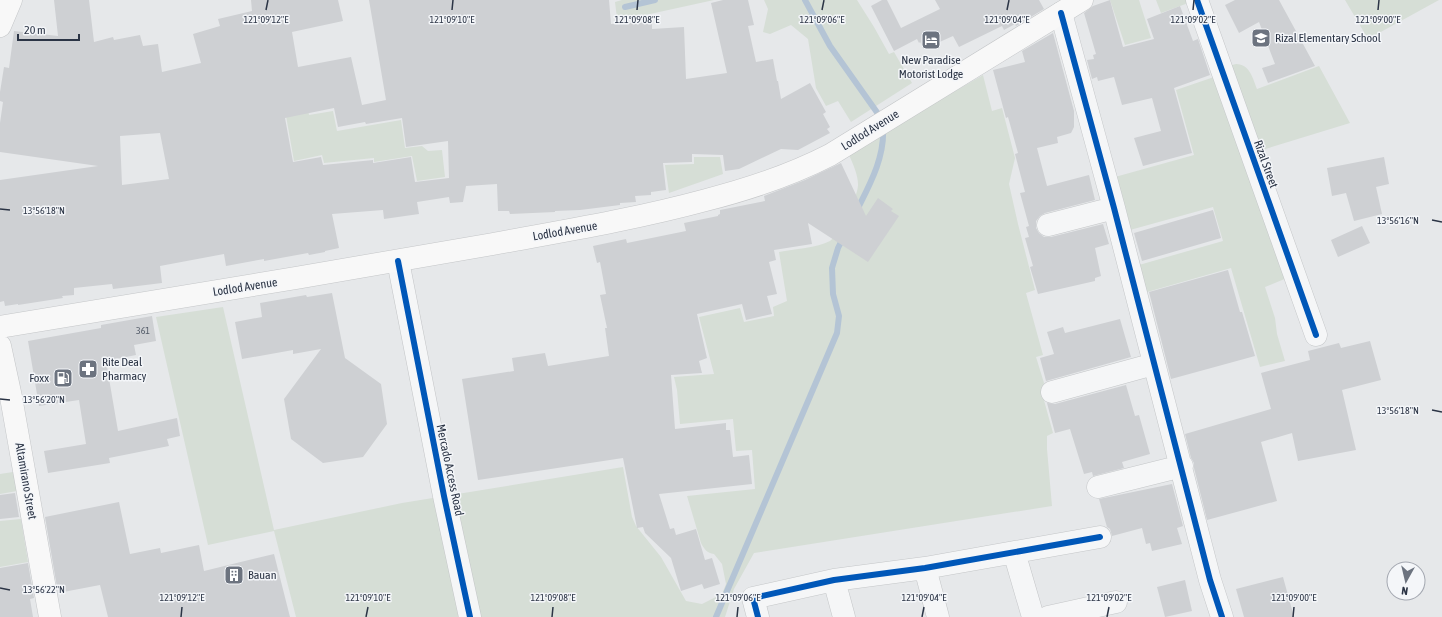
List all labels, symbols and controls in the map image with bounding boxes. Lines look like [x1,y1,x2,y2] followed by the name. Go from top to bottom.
[244,14,289,25] text: 121°09'12"E
[430,14,475,25] text: 121°09'10"E
[615,14,660,25] text: 121°09'08"E
[800,14,845,25] text: 121°09'06"E
[985,14,1030,25] text: 121°09'04"E
[1171,14,1216,25] text: 121°09'02"E
[1356,14,1401,25] text: 121°09'00"E
[18,16,79,42] scale bar
[24,23,46,37] text: 20 m
[1250,27,1272,49] school or university icon: Rizal Elementary School
[920,29,942,51] hotel icon: New Paradise Motorist Lodge
[1275,31,1382,45] place label: Rizal Elementary School
[899,53,963,81] place label: New Paradise Motorist Lodge
[839,107,901,153] street label: Lodlod Avenue
[1251,138,1281,190] street label: Rizal Street
[23,205,65,216] text: 13°56'18"N
[1377,215,1419,226] text: 13°56'16"N
[532,218,598,244] street label: Lodlod Avenue
[212,275,278,299] street label: Lodlod Avenue
[136,325,150,336] house number: 361
[102,355,146,383] place label: Rite Deal Pharmacy
[77,358,99,380] pharmacy icon: Rite Deal Pharmacy
[52,367,74,389] fuel station icon: Foxx
[29,371,49,385] place label: Foxx
[23,394,65,405] text: 13°56'20"N
[1377,405,1419,416] text: 13°56'18"N
[433,423,467,517] street label: Mercado Access Road
[12,441,40,521] street label: Altamirano Street
[1386,561,1426,601] north arrow
[223,564,245,586] building icon: Bauan
[248,568,276,582] place label: Bauan
[23,584,65,595] text: 13°56'22"N
[1401,585,1409,597] text: N
[160,592,205,603] text: 121°09'12"E
[346,592,391,603] text: 121°09'10"E
[531,592,576,603] text: 121°09'08"E
[716,592,761,603] text: 121°09'06"E
[902,592,947,603] text: 121°09'04"E
[1087,592,1132,603] text: 121°09'02"E
[1272,592,1317,603] text: 121°09'00"E

